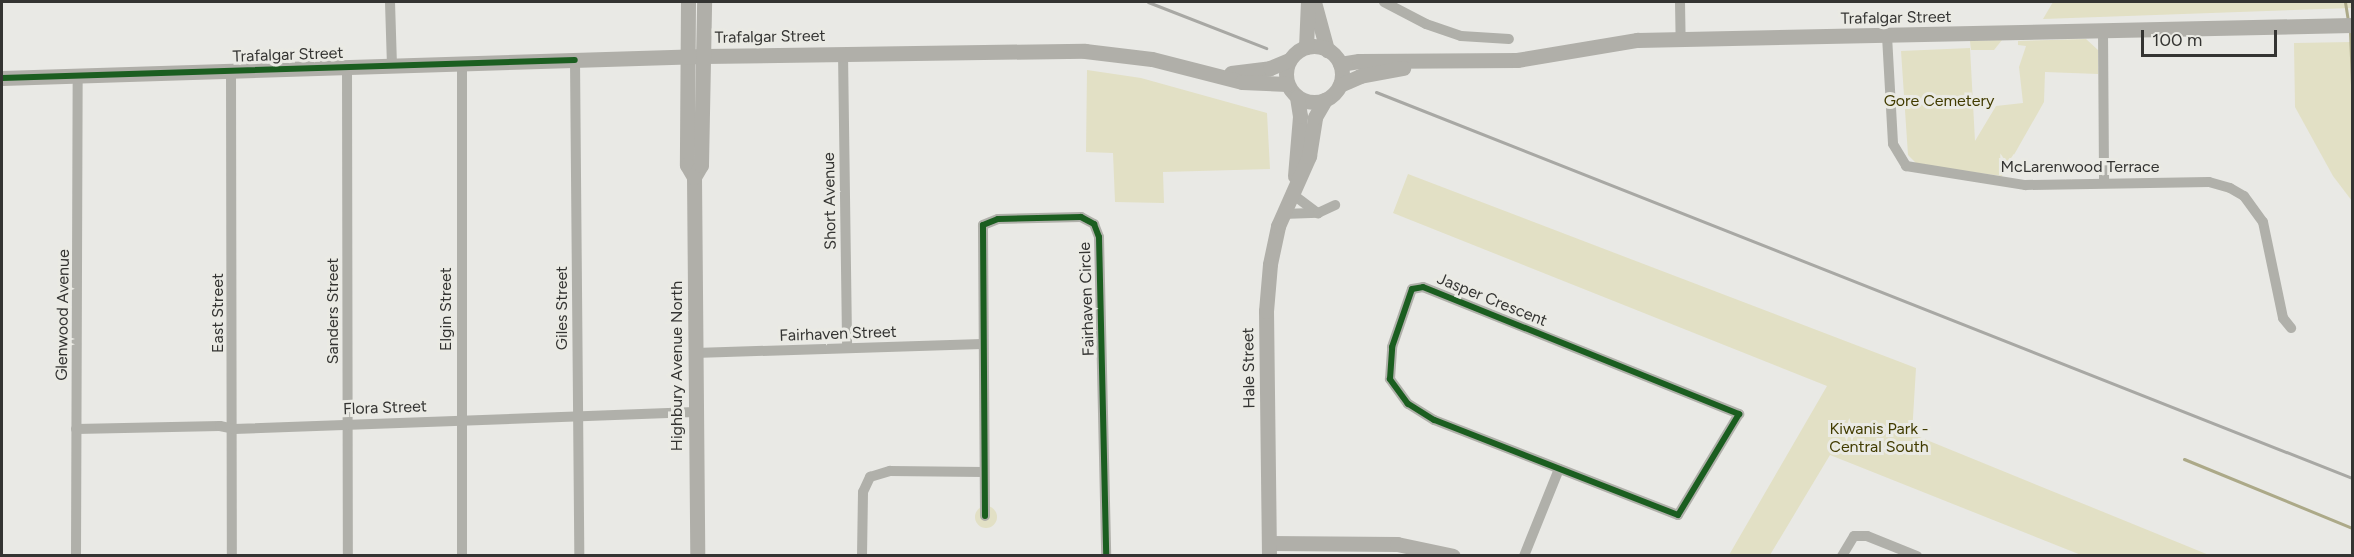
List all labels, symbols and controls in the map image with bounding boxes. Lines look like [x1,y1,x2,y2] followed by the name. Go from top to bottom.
[1840,7,1952,29] street label: Trafalgar Street
[2144,18,2280,56] scale bar
[714,26,826,48] street label: Trafalgar Street
[2152,29,2202,51] text: 100 m
[232,43,344,67] street label: Trafalgar Street
[1884,91,1994,111] park label: Gore Cemetery
[820,152,840,250] street label: Short Avenue
[2001,157,2159,177] street label: McLarenwood Terrace
[1075,242,1099,356] street label: Fairhaven Circle
[52,249,74,381] street label: Glenwood Avenue
[323,258,343,364] street label: Sanders Street
[552,266,572,350] street label: Giles Street
[436,267,456,351] street label: Elgin Street
[1434,269,1550,331] street label: Jasper Crescent
[208,273,228,353] street label: East Street
[667,281,687,451] street label: Highbury Avenue North
[779,322,897,346] street label: Fairhaven Street
[1239,327,1259,409] street label: Hale Street
[343,397,427,419] street label: Flora Street
[1829,419,1929,457] park label: Kiwanis Park - Central South

